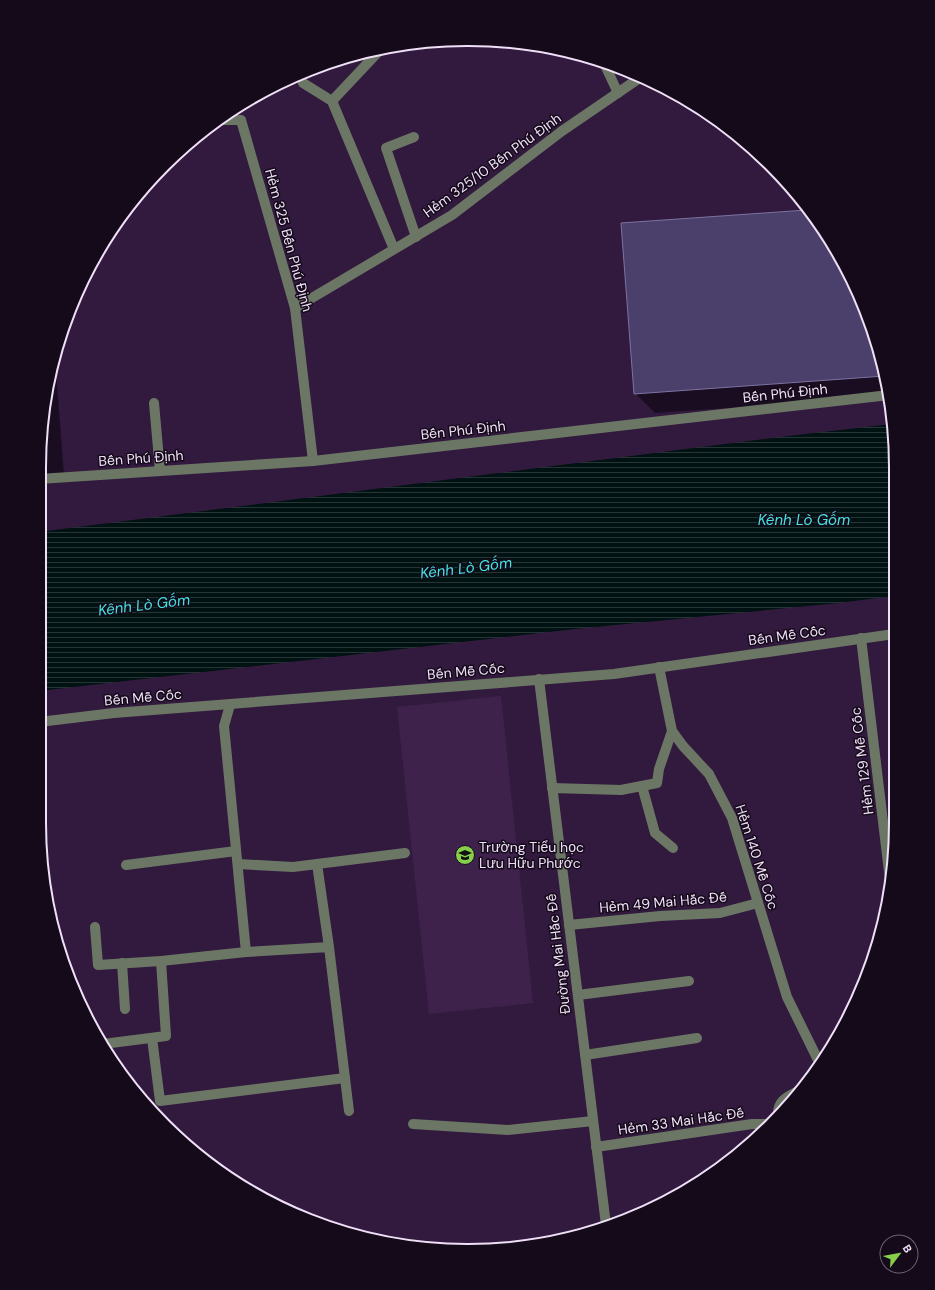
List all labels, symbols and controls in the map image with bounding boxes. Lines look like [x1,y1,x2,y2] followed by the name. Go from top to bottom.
[419,109,565,221] street label: Hẻm 325/10 Bến Phú Định
[261,167,317,313] street label: Hẻm 325 Bến Phú Định
[742,380,828,406] street label: Bến Phú Định
[420,417,506,443] street label: Bến Phú Định
[98,446,184,470] street label: Bến Phú Định
[758,510,850,530] water label: Kênh Lò Gốm
[419,552,513,584] water label: Kênh Lò Gốm
[97,589,191,621] water label: Kênh Lò Gốm
[747,621,827,649] street label: Bến Mễ Cốc
[426,659,506,683] street label: Bến Mễ Cốc
[103,685,183,709] street label: Bến Mễ Cốc
[846,706,878,816] street label: Hẻm 129 Mễ Cốc
[732,802,782,912] street label: Hẻm 140 Mễ Cốc
[479,838,584,872] place label: Trường Tiểu học Lưu Hữu Phước
[454,844,476,866] school or university icon: Trường Tiểu học Lưu Hữu Phước
[599,887,727,917] street label: Hẻm 49 Mai Hắc Đế
[542,893,574,1015] street label: Đường Mai Hắc Đế
[617,1103,745,1139] street label: Hẻm 33 Mai Hắc Đế
[879,1234,919,1274] north arrow
[900,1242,915,1255] text: B

